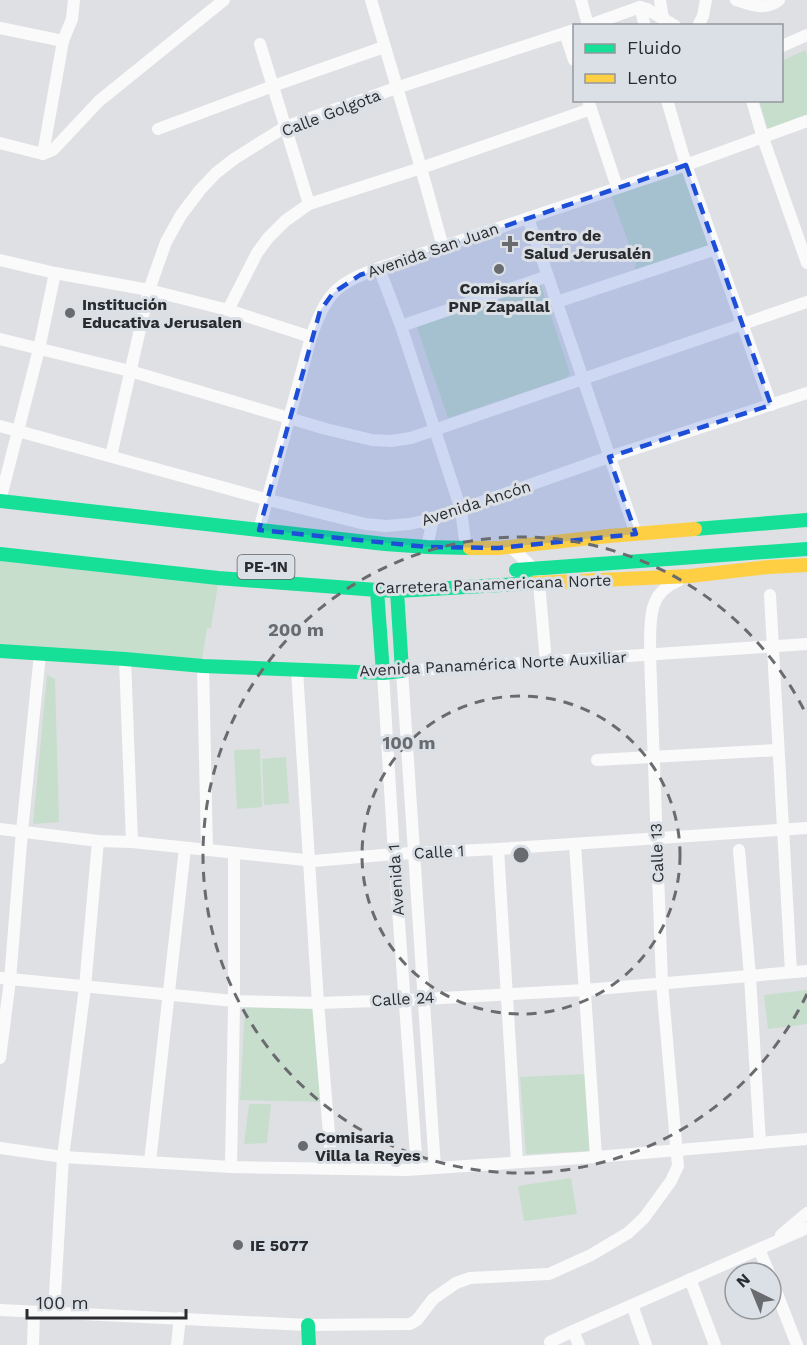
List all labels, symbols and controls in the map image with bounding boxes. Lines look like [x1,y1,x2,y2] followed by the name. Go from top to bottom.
[573,24,783,102] legend
[627,37,681,58] text: Fluido
[627,67,677,88] text: Lento
[279,85,383,141] street label: Calle Golgota
[365,219,501,281] street label: Avenida San Juan
[524,226,651,263] place label: Centro de Salud Jerusalén
[501,235,519,253] marker: Centro de Salud Jerusalén
[492,262,506,276] marker: Comisaría PNP Zapallal
[448,279,550,316] place label: Comisaría PNP Zapallal
[82,295,242,332] place label: Institución Educativa Jerusalen
[63,306,77,320] marker: Institución Educativa Jerusalen
[419,476,533,530] street label: Avenida Ancón
[238,555,294,579] road number: PE-1N
[374,570,612,598] street label: Carretera Panamericana Norte
[268,619,324,640] text: 200 m
[359,647,628,680] street label: Avenida Panamérica Norte Auxiliar
[382,732,436,753] text: 100 m
[646,823,668,883] street label: Calle 13
[413,841,465,863] street label: Calle 1
[384,844,408,916] street label: Avenida 1
[511,845,531,865] centre of rings
[371,988,435,1010] street label: Calle 24
[315,1128,421,1165] place label: Comisaria Villa la Reyes
[296,1139,310,1153] marker: Comisaria Villa la Reyes
[250,1236,309,1255] place label: IE 5077
[231,1238,245,1252] marker: IE 5077
[723,1261,783,1321] north arrow
[732,1269,754,1291] text: N
[27,1282,186,1320] scale bar
[36,1292,89,1313] text: 100 m

